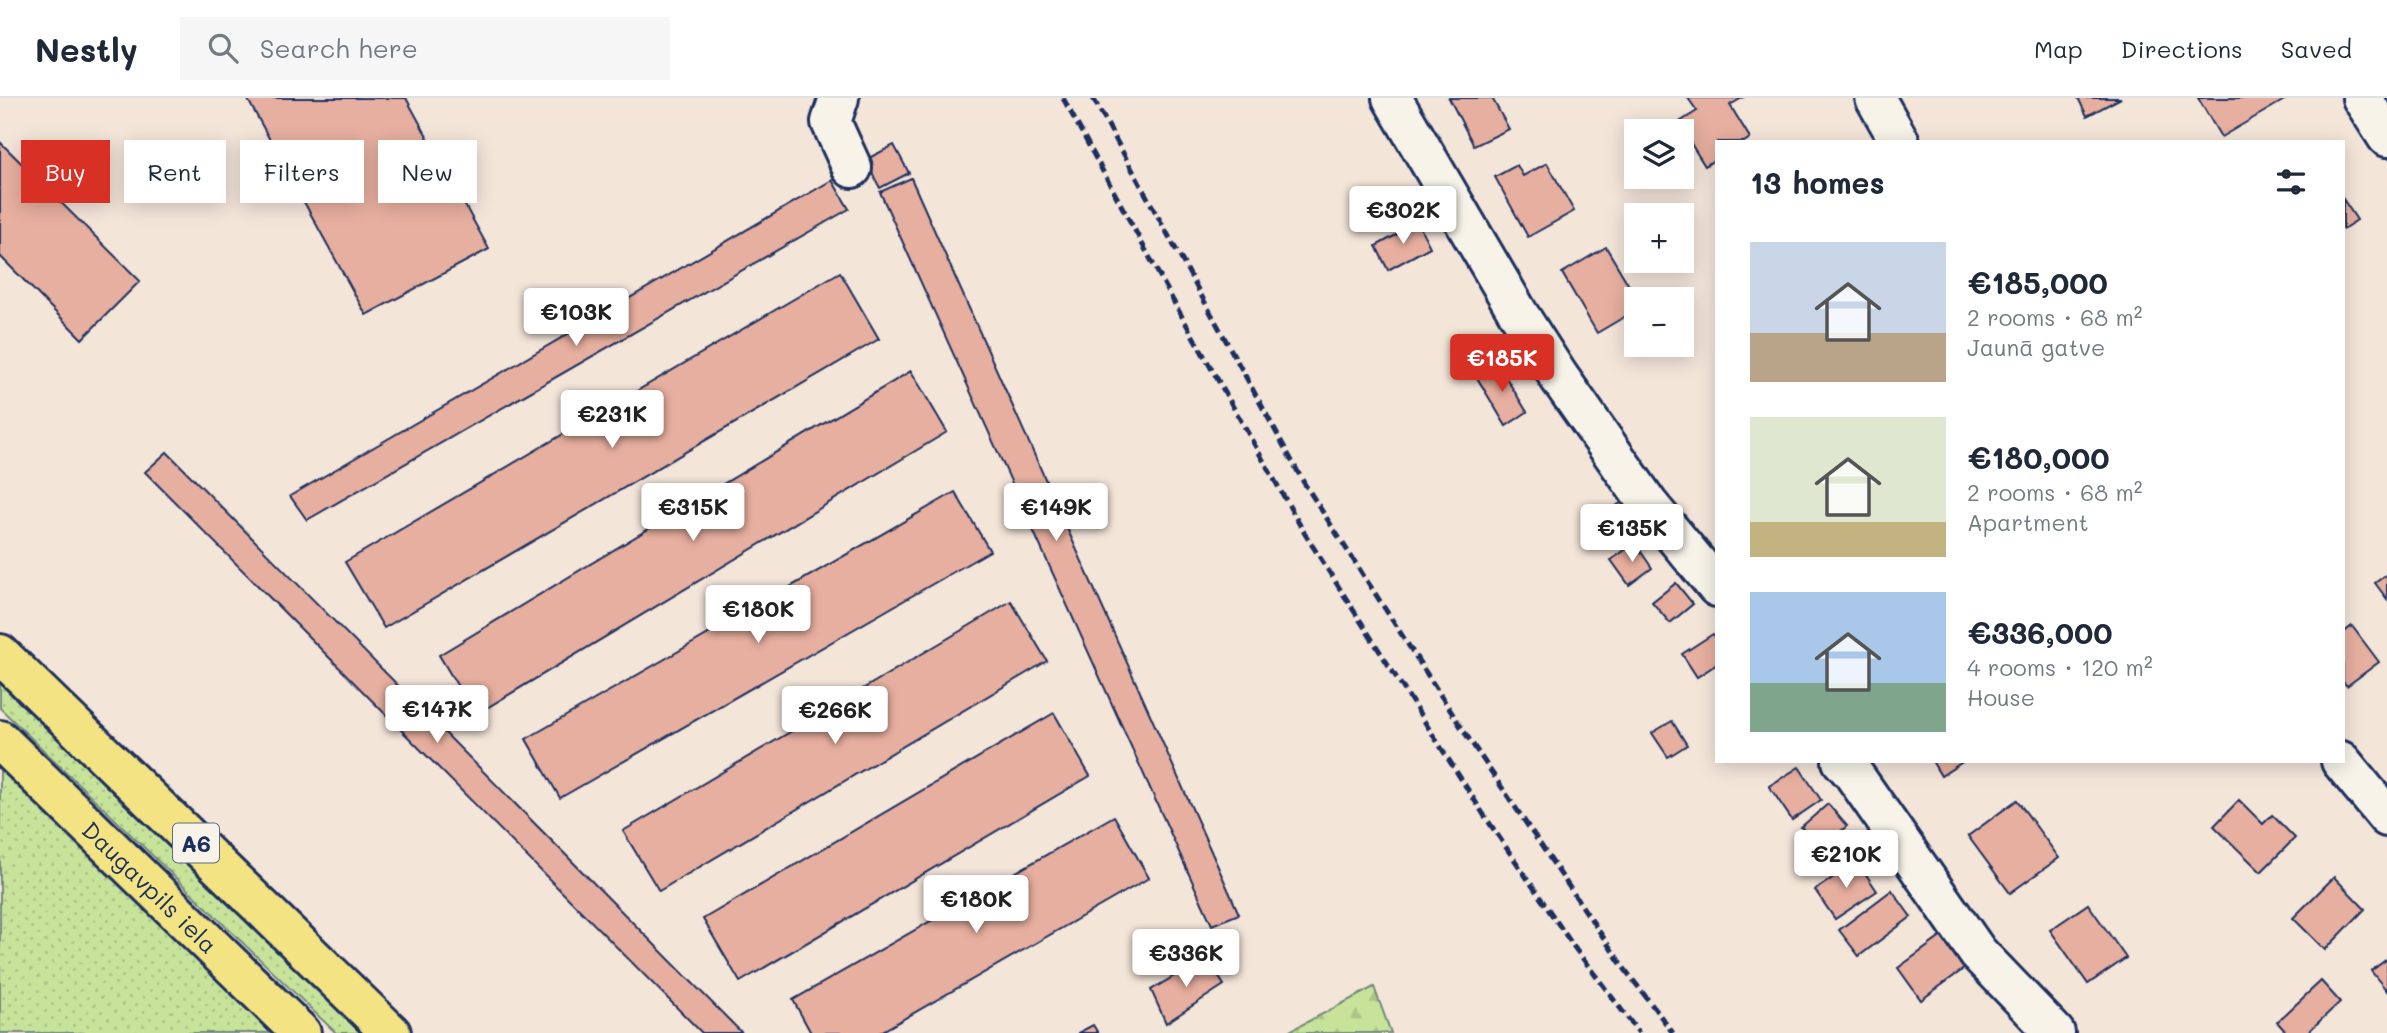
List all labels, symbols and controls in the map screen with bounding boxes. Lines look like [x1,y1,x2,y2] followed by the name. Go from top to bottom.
[180,17,670,80] search box
[35,27,138,70] text: Nestly
[204,29,242,67] icon: search
[260,31,418,65] text: Search here
[2034,33,2083,64] text: Map
[2121,33,2243,64] text: Directions
[2281,33,2352,64] text: Saved
[1624,119,1694,357] map controls
[1624,119,1694,189] button: layers
[21,140,110,203] chip: Buy
[124,140,226,203] chip: Rent
[240,140,364,203] chip: Filters
[378,140,477,203] chip: New
[1750,162,1885,202] text: 13 homes
[2272,163,2310,201] icon: filters
[1354,186,1452,246] pin: €302K
[1365,194,1441,224] text: €302K
[1624,203,1694,273] button: +
[1967,262,2108,302] text: €185,000
[1806,270,1890,354] icon: home
[1624,287,1694,357] button: −
[527,288,625,348] pin: €103K
[540,296,612,326] text: €103K
[1967,302,2142,332] text: 2 rooms · 68 m²
[1967,332,2105,362] text: Jaunā gatve
[1453,334,1551,394] pin: €185K
[1466,342,1538,372] text: €185K
[563,390,661,450] pin: €231K
[577,398,647,428] text: €231K
[1967,437,2110,477] text: €180,000
[1806,445,1890,529] icon: home
[1967,477,2142,507] text: 2 rooms · 68 m²
[644,484,742,543] pin: €315K
[1007,484,1105,543] pin: €149K
[657,491,729,521] text: €315K
[1020,491,1092,521] text: €149K
[1583,504,1681,564] pin: €135K
[1967,507,2089,537] text: Apartment
[1596,512,1668,542] text: €135K
[709,586,807,645] pin: €180K
[721,593,795,623] text: €180K
[1967,612,2113,652] text: €336,000
[1806,620,1890,704] icon: home
[1967,652,2153,682] text: 4 rooms · 120 m²
[1967,682,2035,712] text: House
[388,686,486,745] pin: €147K
[786,686,884,746] pin: €266K
[401,693,473,723] text: €147K
[798,694,872,724] text: €266K
[76,814,225,959] street label: Daugavpils iela
[173,824,219,862] road number: A6
[1797,830,1895,890] pin: €210K
[1810,838,1882,868] text: €210K
[927,876,1025,935] pin: €180K
[939,883,1013,913] text: €180K
[1137,930,1235,989] pin: €336K
[1148,937,1224,967] text: €336K

